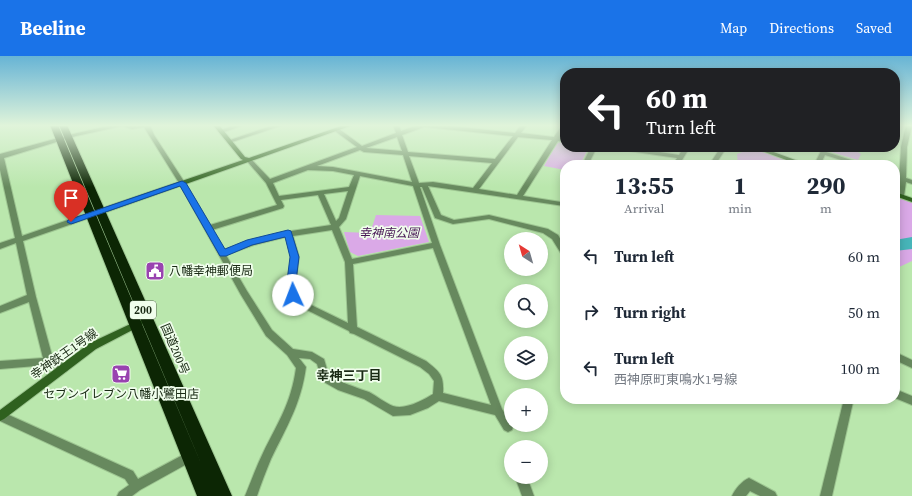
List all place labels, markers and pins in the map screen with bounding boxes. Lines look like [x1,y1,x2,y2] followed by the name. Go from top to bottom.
[54,181,88,222] pin
[144,260,166,282] public building icon: 八幡幸神郵便局
[169,263,253,279] place label: 八幡幸神郵便局
[110,363,132,385] supermarket icon: セブンイレブン八幡小鷺田店
[43,386,199,402] place label: セブンイレブン八幡小鷺田店

